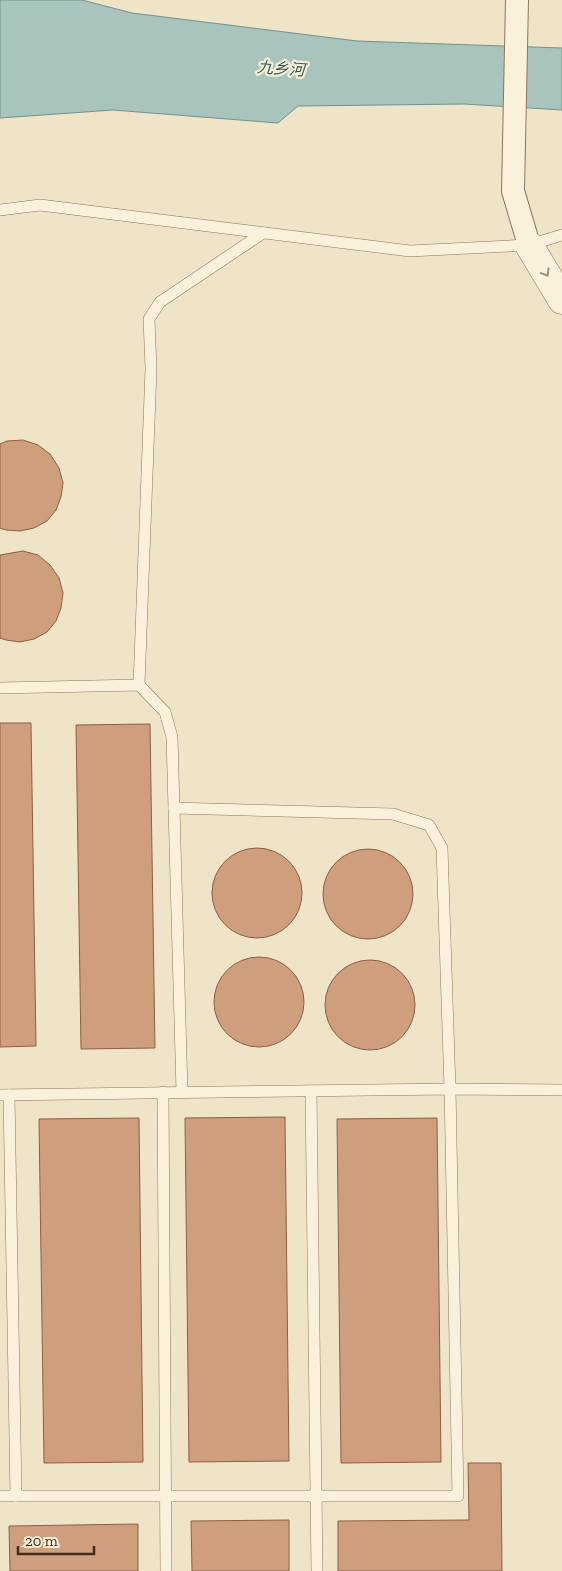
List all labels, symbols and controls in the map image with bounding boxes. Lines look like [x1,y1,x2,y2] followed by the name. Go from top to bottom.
[256,57,309,80] water label: 九乡河
[539,267,549,276] one-way arrow
[18,1524,94,1556] scale bar
[25,1532,58,1550] text: 20 m

